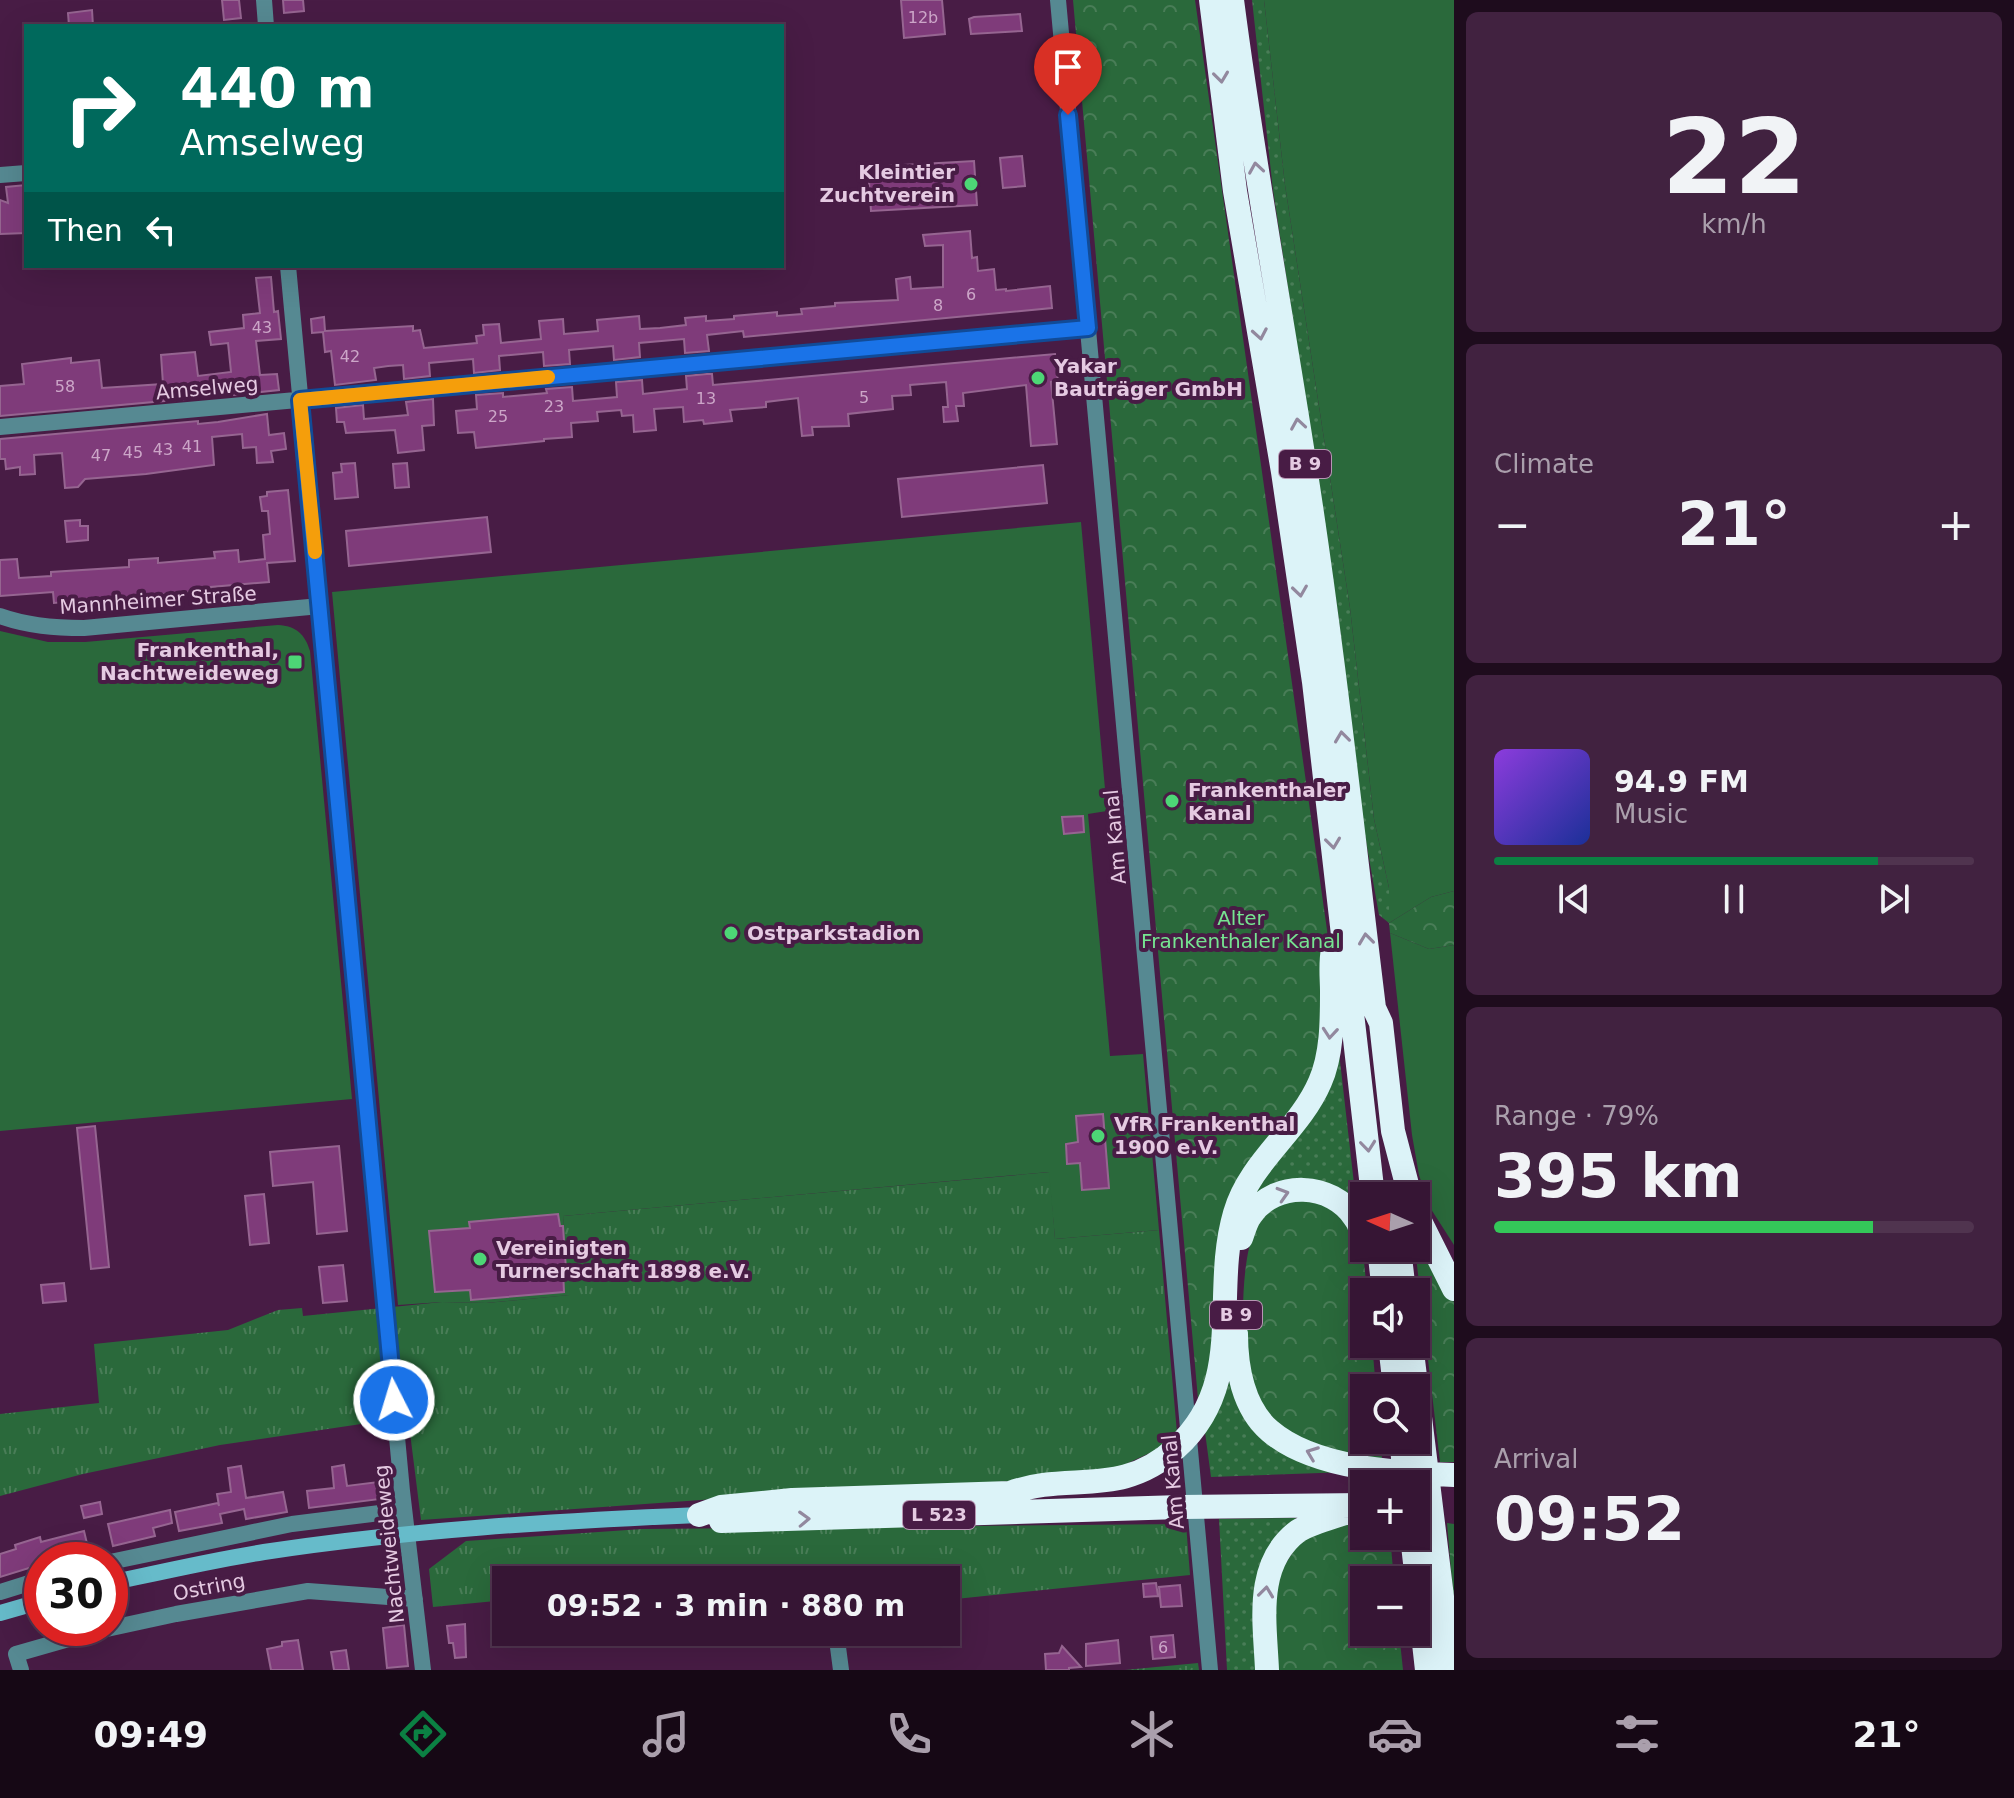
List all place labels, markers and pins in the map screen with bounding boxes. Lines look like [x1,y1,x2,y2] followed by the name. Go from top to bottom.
[1034,33,1102,115] pin
[819,160,955,207] place label: Kleintier Zuchtverein
[962,175,980,193] marker: Kleintier Zuchtverein
[1053,354,1243,401] place label: Yakar Bauträger GmbH
[1029,369,1047,387] marker: Yakar Bauträger GmbH
[100,638,279,685] place label: Frankenthal, Nachtweideweg
[286,653,304,671] marker: Frankenthal, Nachtweideweg
[1188,778,1346,825] place label: Frankenthaler Kanal
[1163,792,1181,810] marker: Frankenthaler Kanal
[747,921,921,945] place label: Ostparkstadion
[722,924,740,942] marker: Ostparkstadion
[1114,1112,1295,1159] place label: VfR Frankenthal 1900 e.V.
[1089,1127,1107,1145] marker: VfR Frankenthal 1900 e.V.
[496,1236,750,1283] place label: Vereinigten Turnerschaft 1898 e.V.
[471,1250,489,1268] marker: Vereinigten Turnerschaft 1898 e.V.

